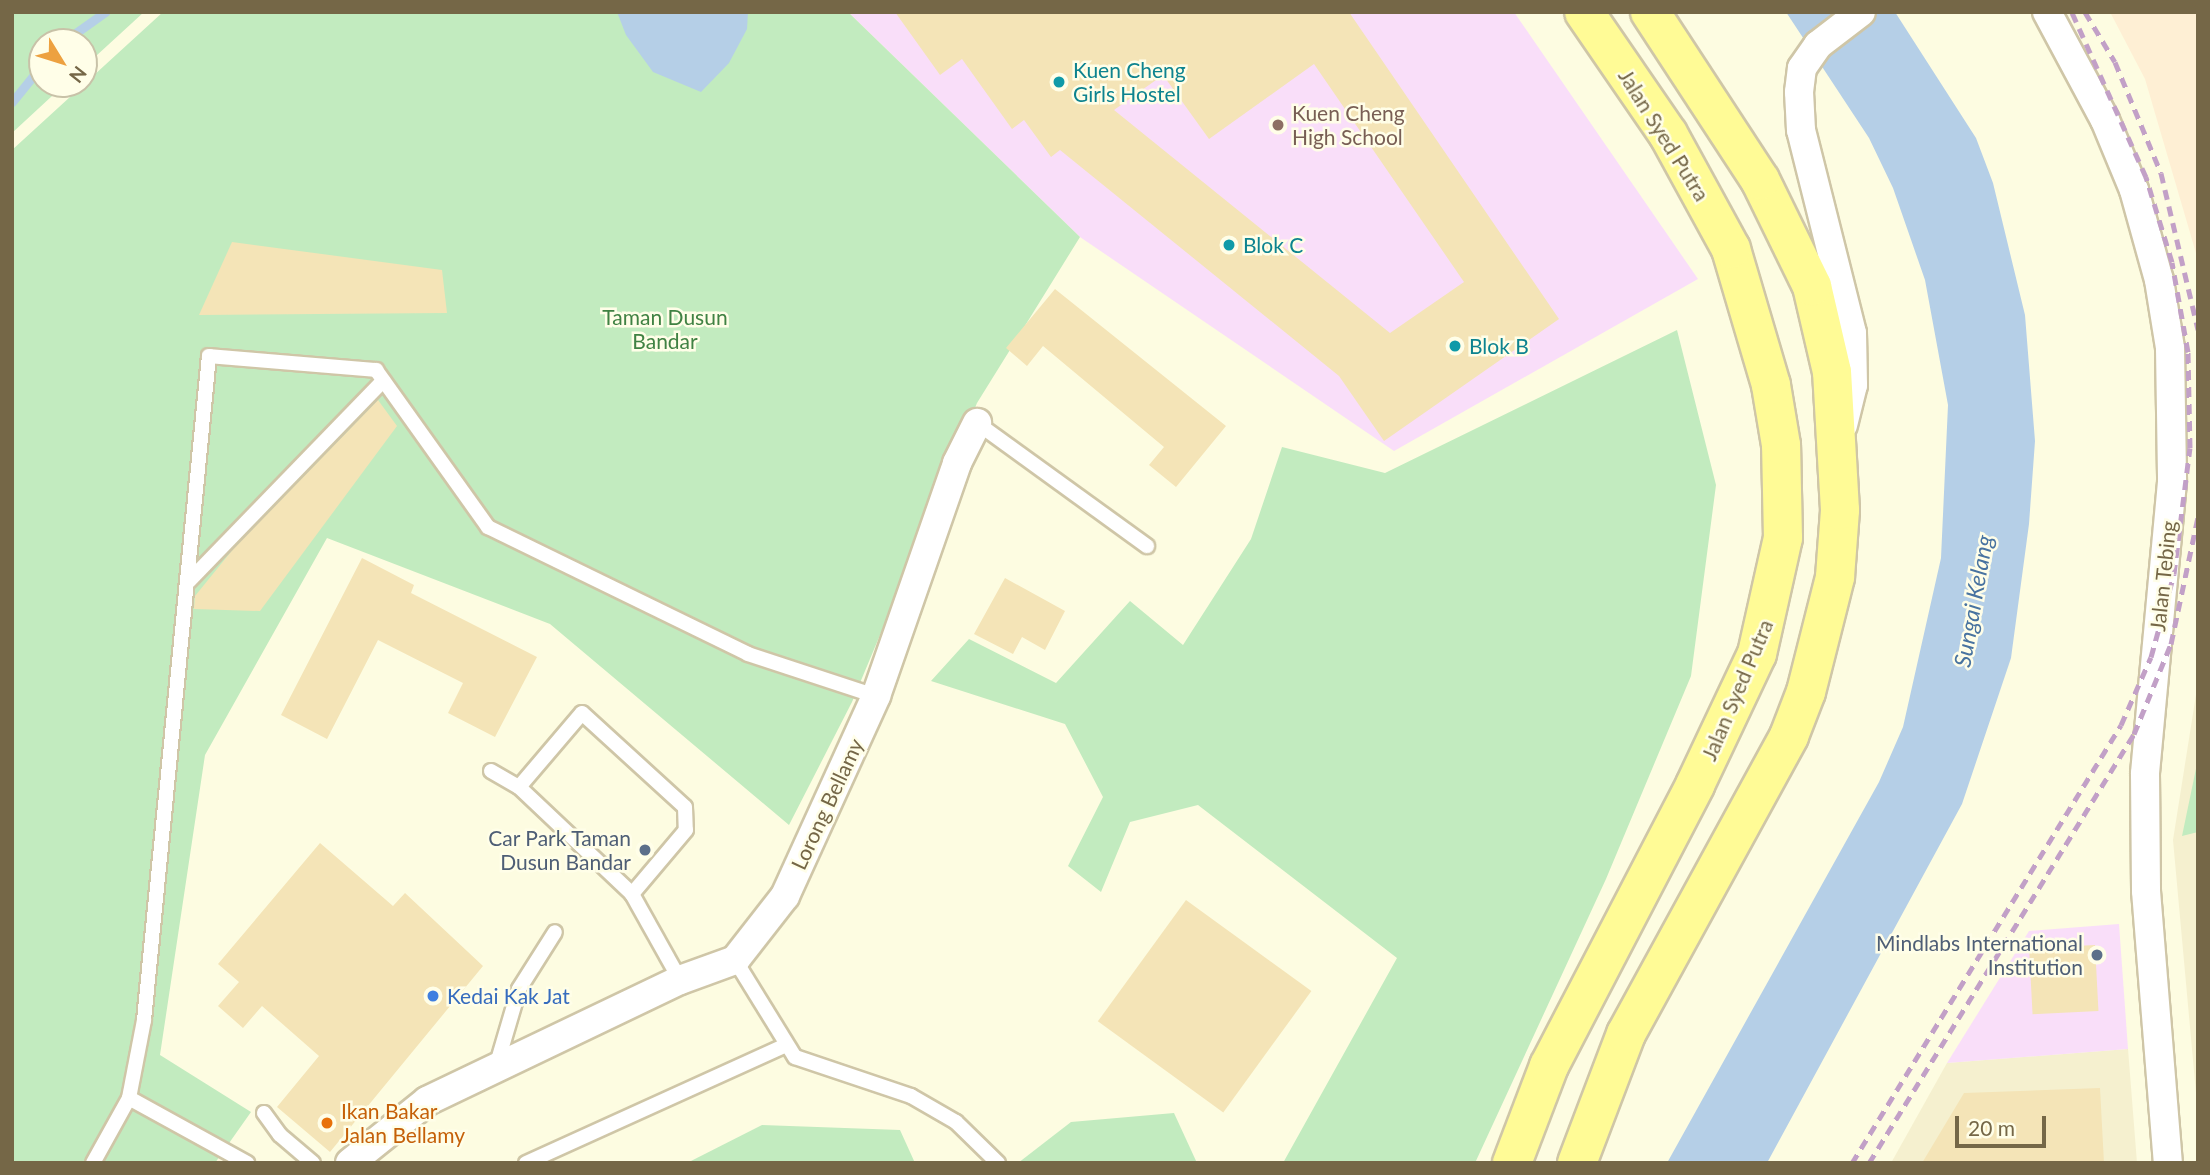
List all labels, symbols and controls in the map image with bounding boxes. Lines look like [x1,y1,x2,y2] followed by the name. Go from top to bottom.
[28,28,98,98] north arrow
[1073,57,1186,107] place label: Kuen Cheng Girls Hostel
[65,62,92,88] text: N
[1613,64,1715,206] street label: Jalan Syed Putra
[1051,74,1067,90] marker: Kuen Cheng Girls Hostel
[1292,100,1405,150] place label: Kuen Cheng High School
[1270,117,1286,133] marker: Kuen Cheng High School
[1243,232,1303,258] place label: Blok C
[1221,237,1237,253] marker: Blok C
[602,304,728,354] park label: Taman Dusun Bandar
[1469,333,1529,359] place label: Blok B
[1447,338,1463,354] marker: Blok B
[2145,519,2181,633] street label: Jalan Tebing
[1948,533,1998,669] water label: Sungai Kelang
[1696,616,1778,764] street label: Jalan Syed Putra
[786,734,868,874] street label: Lorong Bellamy
[487,825,631,875] place label: Car Park Taman Dusun Bandar
[637,842,653,858] marker: Car Park Taman Dusun Bandar
[1876,930,2083,980] place label: Mindlabs International Institution
[2089,947,2105,963] marker: Mindlabs International Institution
[447,983,570,1009] place label: Kedai Kak Jat
[425,988,441,1004] marker: Kedai Kak Jat
[341,1098,465,1148] place label: Ikan Bakar Jalan Bellamy
[1958,1102,2049,1146] scale bar
[319,1115,335,1131] marker: Ikan Bakar Jalan Bellamy
[1968,1115,2015,1140] text: 20 m

